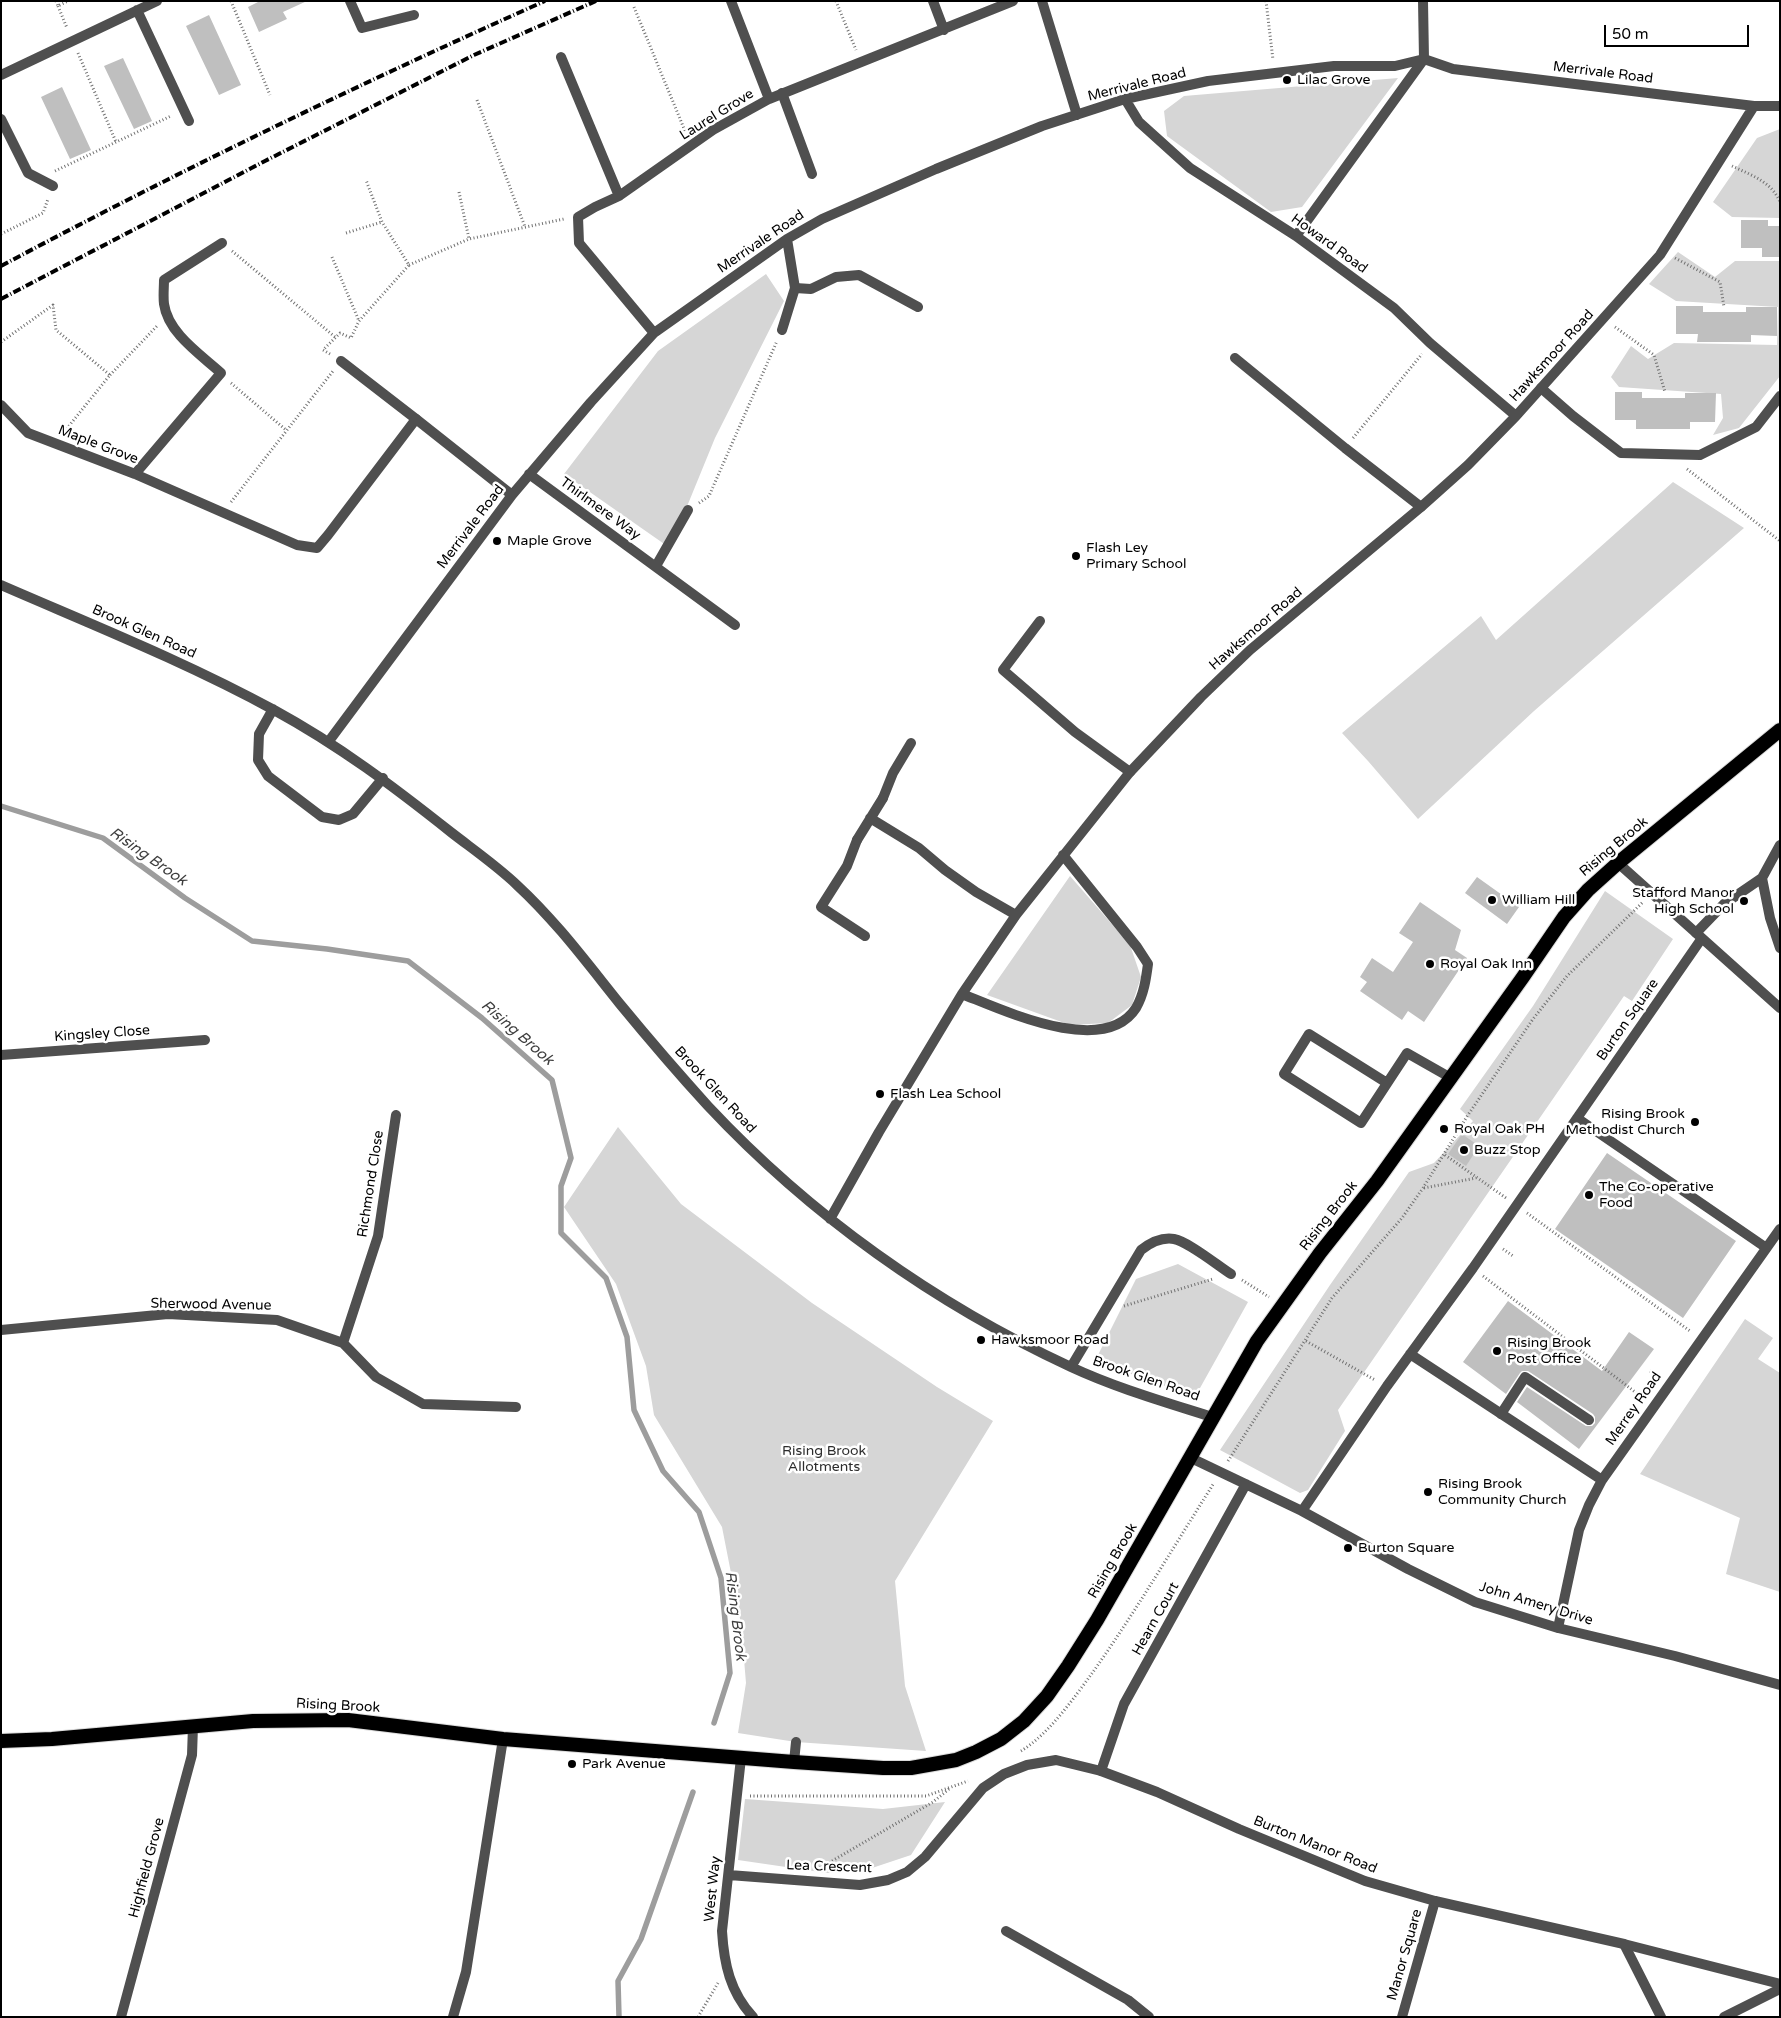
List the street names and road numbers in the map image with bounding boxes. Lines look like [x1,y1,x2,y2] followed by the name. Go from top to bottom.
[1552,59,1654,87] street label: Merrivale Road
[1086,65,1188,105] street label: Merrivale Road
[677,86,757,144] street label: Laurel Grove
[714,207,808,277] street label: Merrivale Road
[1287,211,1371,277] street label: Howard Road
[1506,307,1598,405] street label: Hawksmoor Road
[55,422,141,468] street label: Maple Grove
[556,474,644,544] street label: Thirlmere Way
[434,482,508,572] street label: Merrivale Road
[1206,584,1306,674] street label: Hawksmoor Road
[89,601,199,663] street label: Brook Glen Road
[1576,814,1652,880] street label: Rising Brook
[1593,976,1663,1064] street label: Burton Square
[54,1022,150,1046] street label: Kingsley Close
[671,1043,759,1137] street label: Brook Glen Road
[354,1129,388,1239] street label: Richmond Close
[1297,1178,1361,1254] street label: Rising Brook
[150,1296,272,1314] street label: Sherwood Avenue
[1090,1353,1202,1405] street label: Brook Glen Road
[1602,1369,1666,1449] street label: Merrey Road
[1085,1520,1141,1602] street label: Rising Brook
[1477,1579,1595,1629] street label: John Amery Drive
[1129,1580,1183,1658] street label: Hearn Court
[296,1695,380,1717] street label: Rising Brook
[1251,1812,1379,1878] street label: Burton Manor Road
[126,1816,168,1920] street label: Highfield Grove
[701,1855,725,1923] street label: West Way
[786,1857,872,1877] street label: Lea Crescent
[1384,1907,1426,2003] street label: Manor Square

